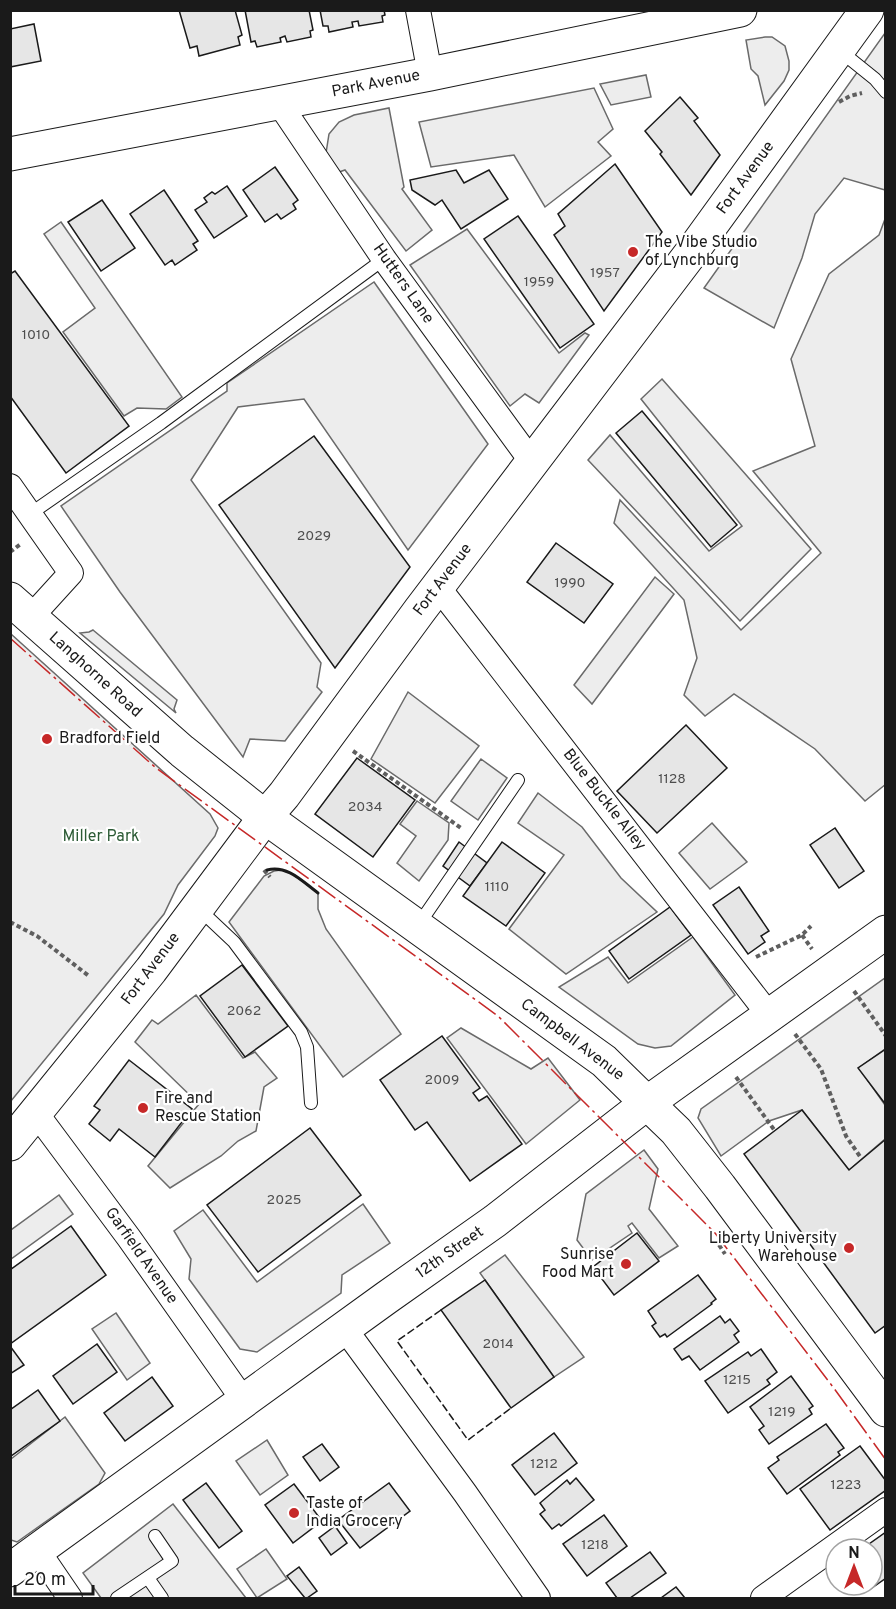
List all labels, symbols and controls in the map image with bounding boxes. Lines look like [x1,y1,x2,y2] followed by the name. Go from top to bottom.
[330,66,422,102] street label: Park Avenue
[713,137,779,219] street label: Fort Avenue
[645,233,757,271] place label: The Vibe Studio of Lynchburg
[368,240,438,328] street label: Hutters Lane
[626,245,640,259] marker: The Vibe Studio of Lynchburg
[590,265,620,282] house number: 1957
[524,274,554,291] house number: 1959
[22,327,50,344] house number: 1010
[297,528,331,545] house number: 2029
[409,540,477,620] street label: Fort Avenue
[555,575,585,592] house number: 1990
[44,628,146,722] street label: Langhorne Road
[59,729,160,749] place label: Bradford Field
[40,732,54,746] marker: Bradford Field
[558,745,650,855] street label: Blue Buckle Alley
[658,771,686,788] house number: 1128
[348,799,382,816] house number: 2034
[62,827,140,847] park label: Miller Park
[485,879,509,896] house number: 1110
[117,929,185,1009] street label: Fort Avenue
[516,995,628,1085] street label: Campbell Avenue
[227,1003,261,1020] house number: 2062
[425,1072,459,1089] house number: 2009
[155,1089,261,1127] place label: Fire and Rescue Station
[136,1101,150,1115] marker: Fire and Rescue Station
[267,1192,301,1209] house number: 2025
[100,1204,182,1308] street label: Garfield Avenue
[412,1222,488,1284] street label: 12th Street
[709,1229,837,1267] place label: Liberty University Warehouse
[842,1241,856,1255] marker: Liberty University Warehouse
[542,1245,614,1283] place label: Sunrise Food Mart
[619,1257,633,1271] marker: Sunrise Food Mart
[482,1336,514,1353] house number: 2014
[723,1372,751,1389] house number: 1215
[768,1404,796,1421] house number: 1219
[530,1456,558,1473] house number: 1212
[831,1477,861,1494] house number: 1223
[306,1494,403,1532] place label: Taste of India Grocery
[287,1506,301,1520] marker: Taste of India Grocery
[581,1537,609,1554] house number: 1218
[824,1537,884,1597] north arrow
[848,1544,860,1564] text: N
[15,1558,93,1596] scale bar
[24,1569,66,1592] text: 20 m

